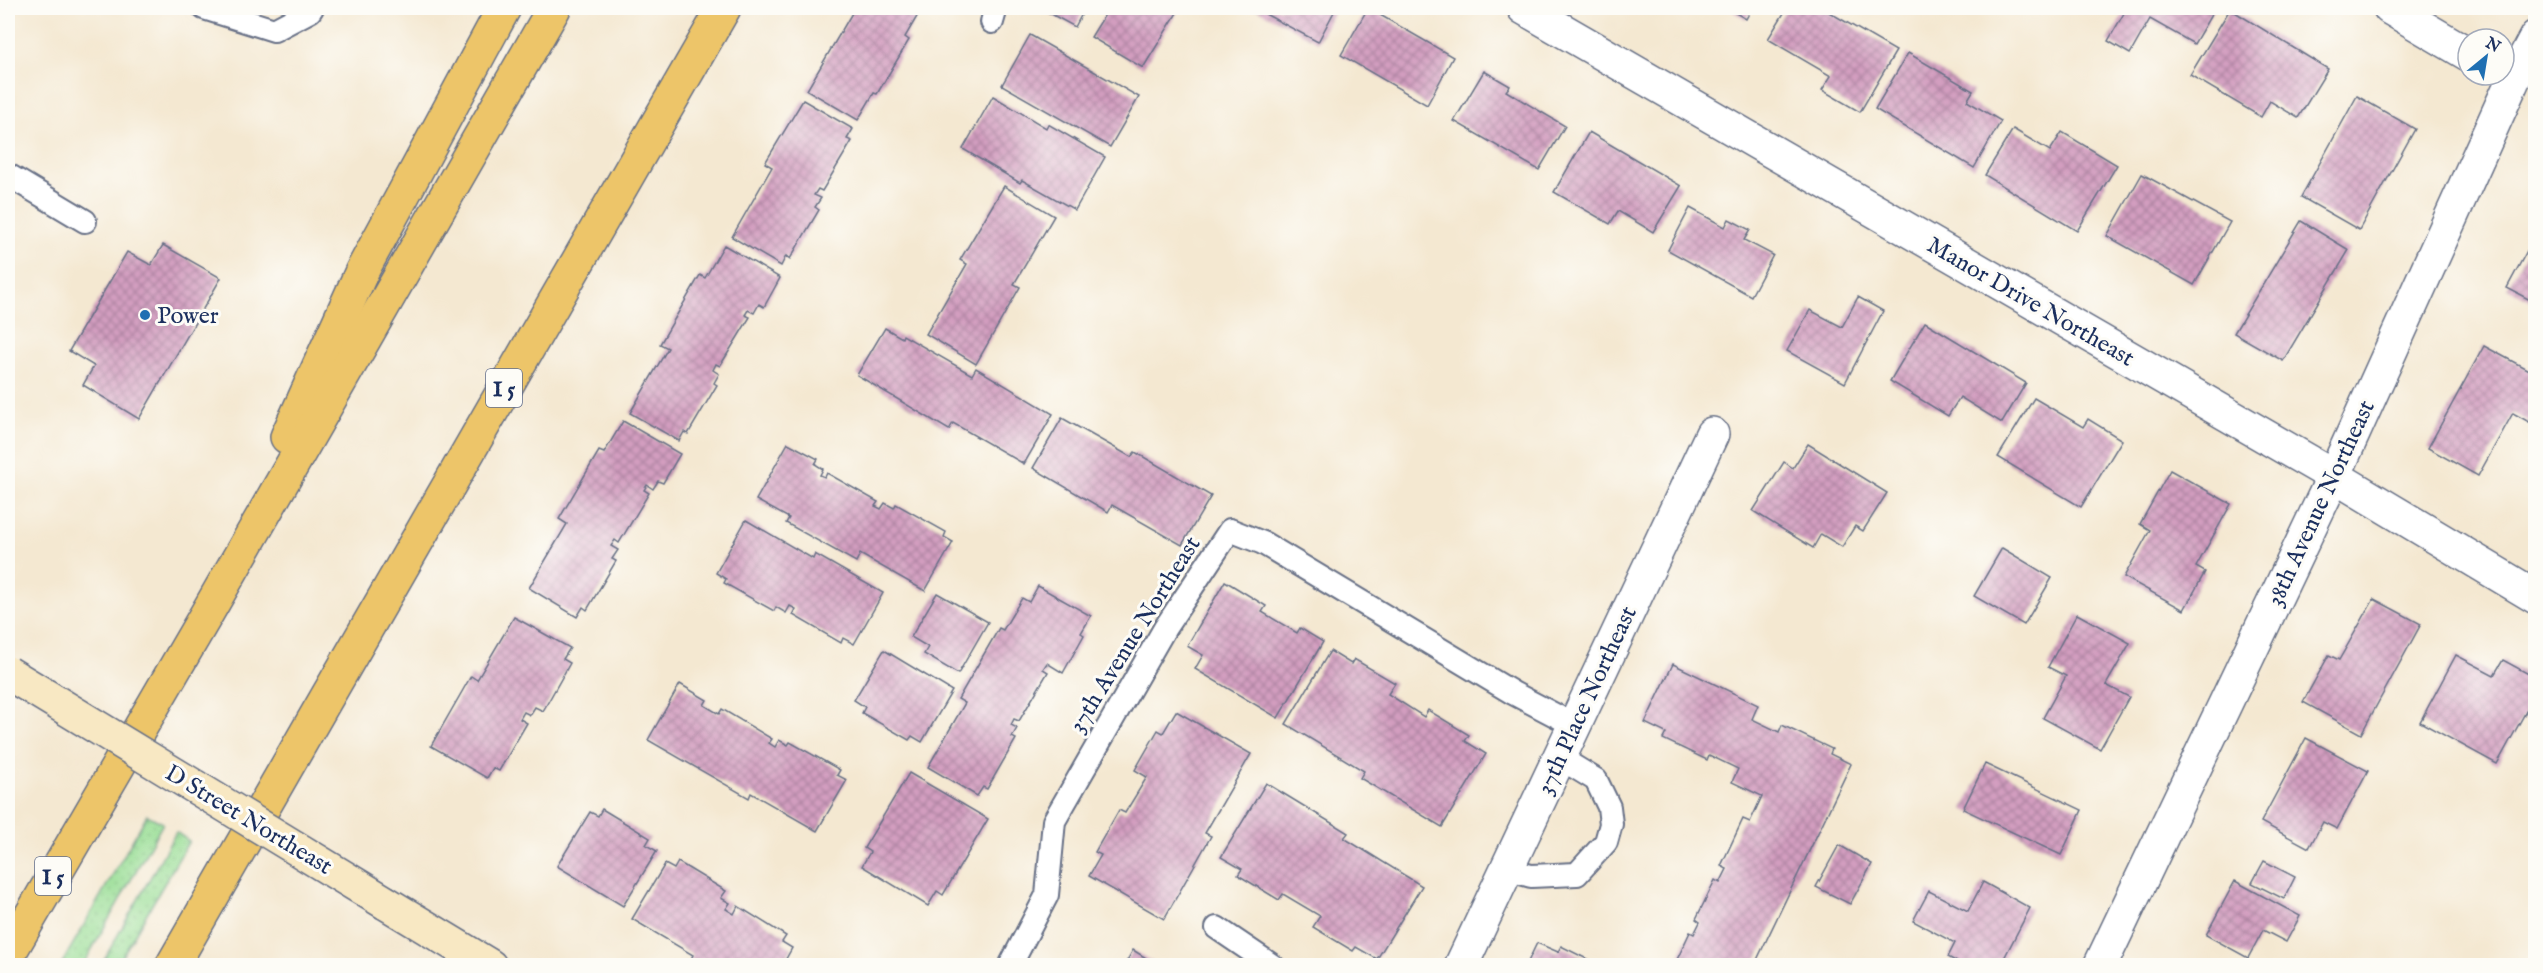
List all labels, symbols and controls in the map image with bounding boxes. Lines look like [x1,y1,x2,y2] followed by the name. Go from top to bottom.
[2456,27,2516,87] north arrow
[2481,33,2504,58] text: N
[1921,230,2140,374] street label: Manor Drive Northeast
[157,301,219,332] place label: Power
[138,308,152,322] marker: Power
[486,369,522,407] road number: I 5
[2260,396,2383,612] street label: 38th Avenue Northeast
[1062,531,1208,739] street label: 37th Avenue Northeast
[1530,601,1645,800] street label: 37th Place Northeast
[159,758,338,883] street label: D Street Northeast
[35,857,71,895] road number: I 5

